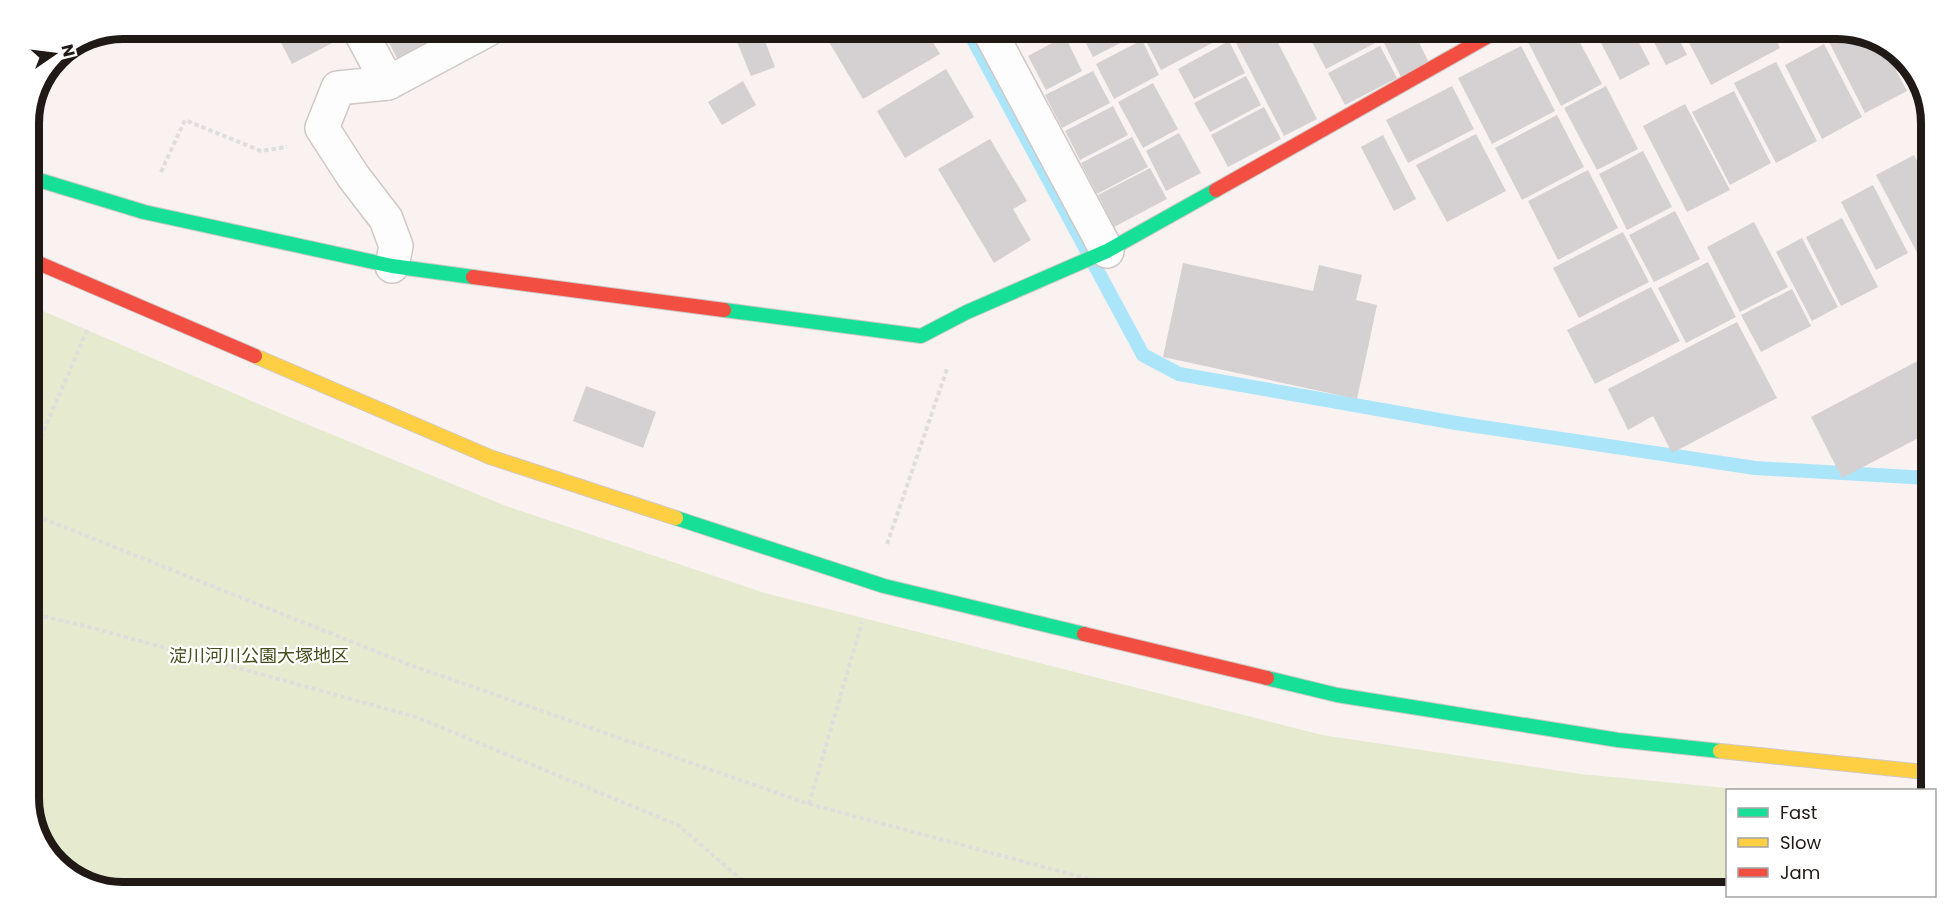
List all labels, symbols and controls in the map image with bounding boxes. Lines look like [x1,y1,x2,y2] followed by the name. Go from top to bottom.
[24,24,84,84] north arrow
[55,42,81,59] text: N
[169,643,349,668] park label: 淀川河川公園大塚地区
[1726,789,1936,897] legend
[1780,800,1817,825] text: Fast
[1780,830,1822,855] text: Slow
[1780,860,1820,885] text: Jam

